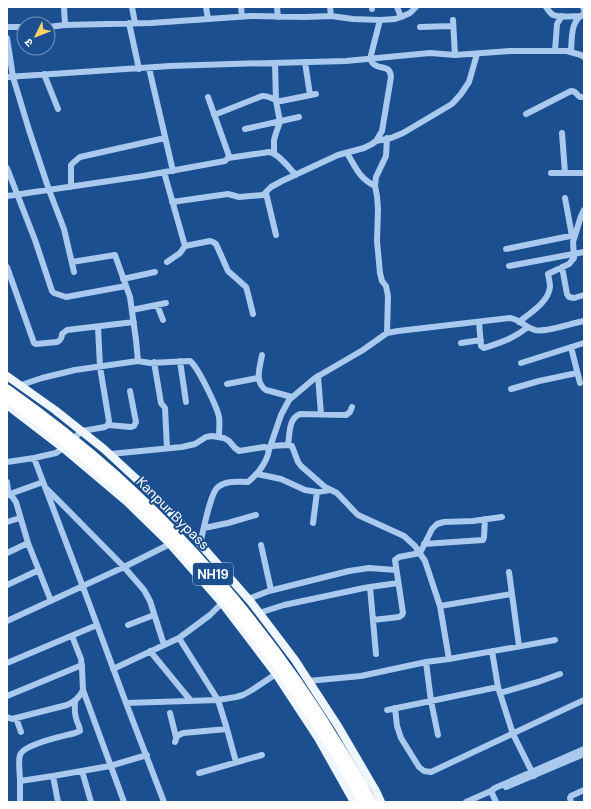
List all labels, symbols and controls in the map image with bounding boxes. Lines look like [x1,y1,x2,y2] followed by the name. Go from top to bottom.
[16,16,56,56] north arrow
[21,35,36,50] text: उ
[133,473,213,553] street label: Kanpur Bypass
[193,563,233,585] road number: NH19

